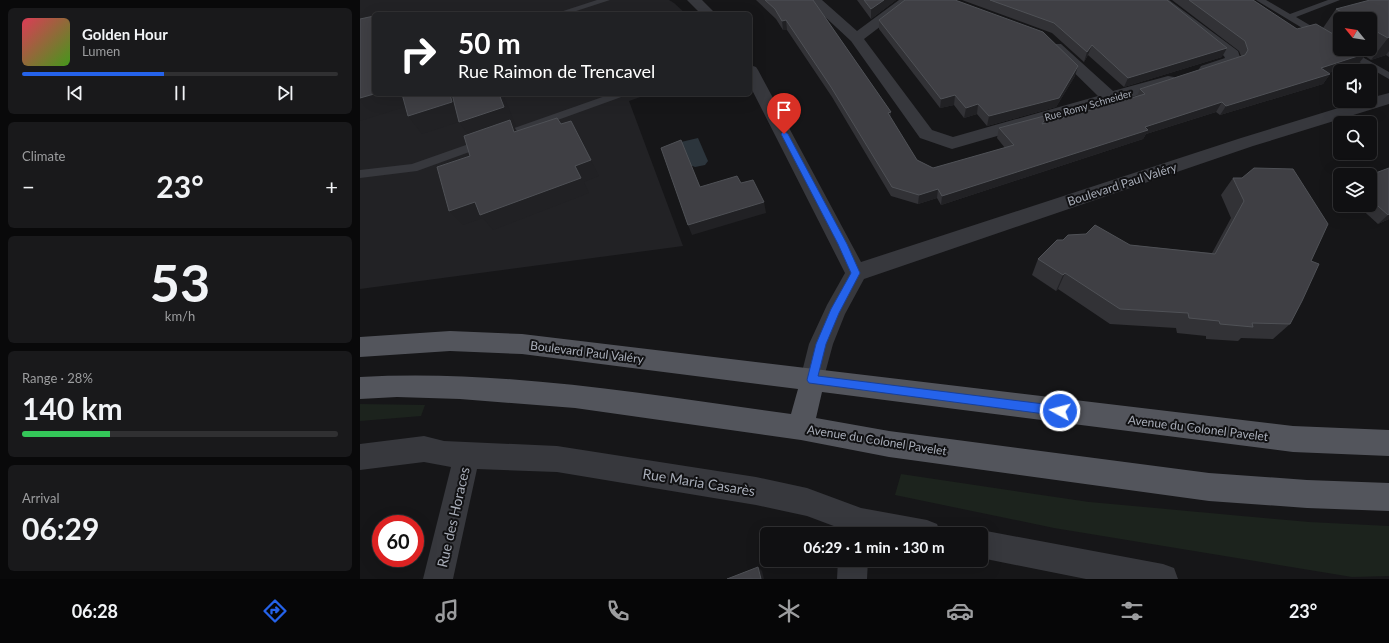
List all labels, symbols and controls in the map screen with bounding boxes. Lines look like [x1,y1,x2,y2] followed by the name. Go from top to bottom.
[1333,12,1377,56] north arrow
[1333,12,1377,212] map controls
[82,25,168,43] text: Golden Hour
[458,26,521,60] text: 50 m
[392,28,444,80] icon: right
[82,43,120,59] text: Lumen
[458,60,655,82] text: Rue Raimon de Trencavel
[1333,64,1377,108] button: sound
[64,82,86,104] icon: previous
[169,82,191,104] icon: pause
[274,82,296,104] icon: next
[1043,87,1133,123] street label: Rue Romy Schneider
[767,93,801,134] pin
[773,99,795,121] icon: arrive
[1333,116,1377,160] button: search
[22,148,65,164] text: Climate
[1065,159,1179,209] street label: Boulevard Paul Valéry
[156,168,204,204] text: 23°
[1333,168,1377,212] button: layers
[22,173,35,200] text: −
[325,173,338,200] text: +
[150,251,210,313] text: 53
[165,308,195,324] text: km/h
[529,338,645,367] street label: Boulevard Paul Valéry
[22,370,93,386] text: Range · 28%
[22,390,123,426] text: 140 km
[1039,390,1081,432] position arrow
[1127,412,1270,444] street label: Avenue du Colonel Pavelet
[806,422,949,459] street label: Avenue du Colonel Pavelet
[433,465,473,569] street label: Rue des Horaces
[642,465,756,499] street label: Rue Maria Casarès
[22,490,59,506] text: Arrival
[22,510,99,546] text: 06:29
[372,515,424,567] speed limit sign: 60
[804,538,944,556] text: 06:29 · 1 min · 130 m
[261,597,289,625] icon: directions
[433,597,461,625] icon: music
[604,597,632,625] icon: phone
[775,597,803,625] icon: climate
[946,597,974,625] icon: car
[1118,597,1146,625] icon: filters
[72,600,118,622] text: 06:28
[1289,600,1317,622] text: 23°

